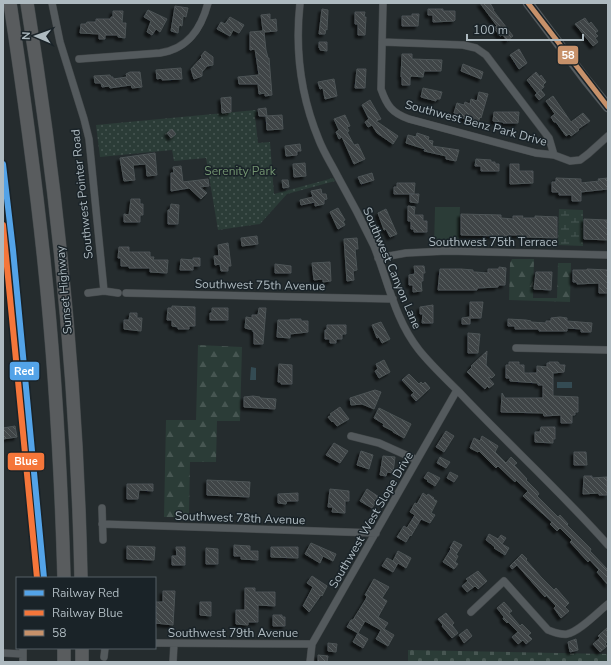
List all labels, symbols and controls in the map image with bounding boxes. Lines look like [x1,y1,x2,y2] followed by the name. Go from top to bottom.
[16,16,56,56] north arrow
[467,16,583,42] scale bar
[473,22,508,38] text: 100 m
[19,31,34,40] text: N
[557,45,579,65] line badge: 58
[561,48,575,63] text: 58
[403,96,549,150] street label: Southwest Benz Park Drive
[67,128,97,260] street label: Southwest Pointer Road
[204,163,277,179] park label: Serenity Park
[359,205,425,331] street label: Southwest Canyon Lane
[428,234,558,250] street label: Southwest 75th Terrace
[52,244,76,335] street label: Sunset Highway
[195,276,325,294] street label: Southwest 75th Avenue
[9,361,40,381] line badge: Red
[14,364,34,379] text: Red
[325,449,417,591] street label: Southwest West Slope Drive
[7,452,45,471] line badge: Blue
[14,454,38,469] text: Blue
[175,508,305,528] street label: Southwest 78th Avenue
[16,577,156,649] legend
[52,585,119,601] text: Railway Red
[52,605,123,621] text: Railway Blue
[52,625,66,641] text: 58
[168,625,298,641] street label: Southwest 79th Avenue

